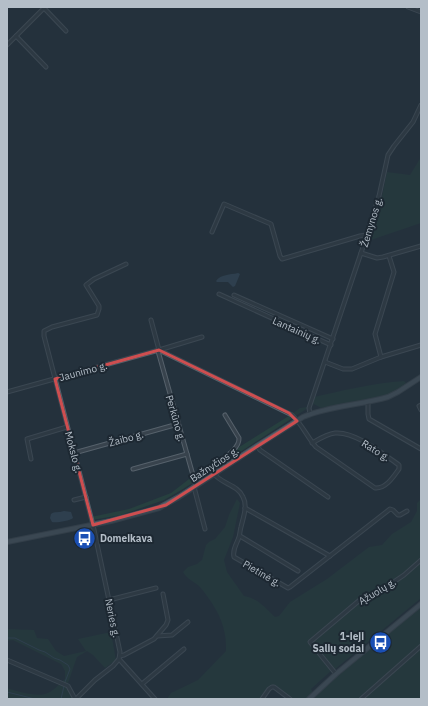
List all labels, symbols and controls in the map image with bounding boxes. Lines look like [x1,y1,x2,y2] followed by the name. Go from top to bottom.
[358,196,385,249] street label: Žemynos g.
[271,314,323,347] street label: Lantainių g.
[58,359,109,384] street label: Jaunimo g.
[163,393,188,443] street label: Perkūno g.
[107,428,145,449] street label: Žaibo g.
[62,430,85,474] street label: Mokslo g.
[359,437,392,464] street label: Rato g.
[187,444,241,485] street label: Bažnyčios g.
[72,525,98,551] bus stop icon: Domeikava
[100,532,153,545] place label: Domeikava
[240,557,283,589] street label: Pietinė g.
[356,575,398,608] street label: Ąžuolų g.
[102,597,123,639] street label: Neries g.
[367,629,393,655] bus stop icon: 1-ieji Salių sodai
[313,630,364,655] place label: 1-ieji Salių sodai

